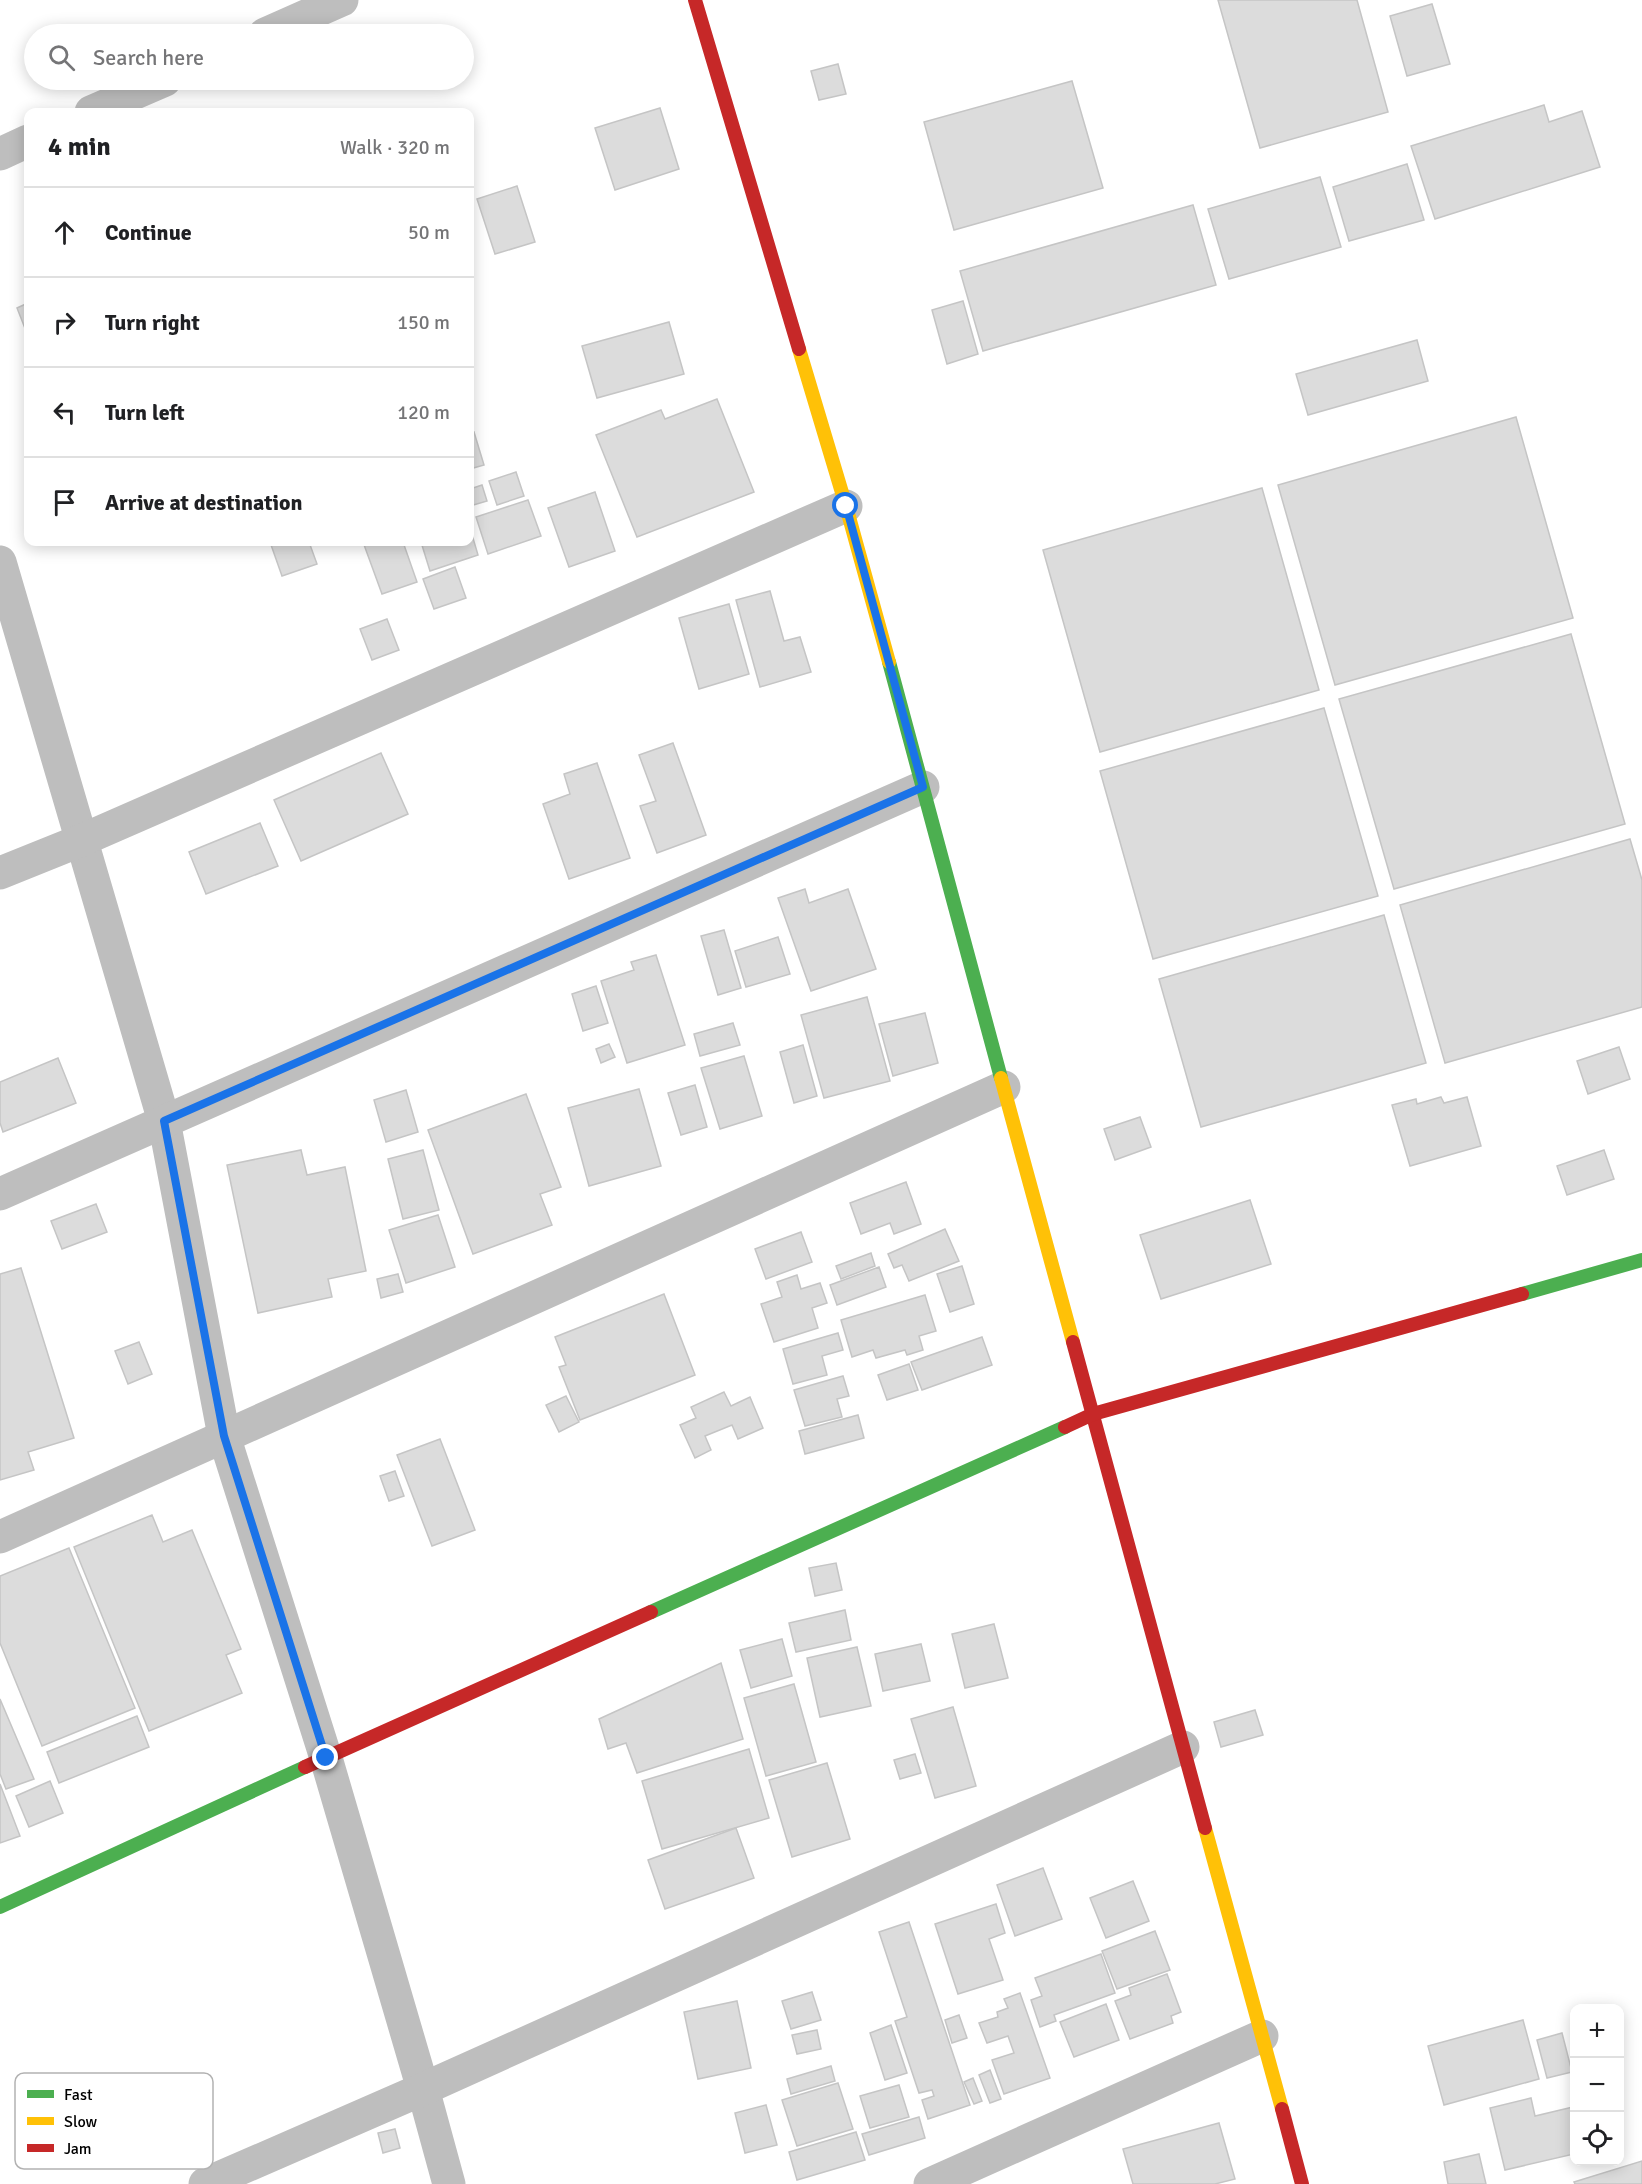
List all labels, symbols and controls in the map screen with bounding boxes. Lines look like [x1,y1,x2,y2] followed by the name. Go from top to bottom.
[24,24,474,90] search box
[45,41,78,74] icon: search
[93,44,204,71] text: Search here
[48,131,111,163] text: 4 min
[340,135,450,160] text: Walk · 320 m
[48,216,81,249] icon: ahead
[105,219,192,246] text: Continue
[408,220,450,245] text: 50 m
[48,306,81,339] icon: right
[105,309,200,336] text: Turn right
[397,310,450,335] text: 150 m
[48,396,81,429] icon: left
[105,399,185,426] text: Turn left
[397,400,450,425] text: 120 m
[48,486,81,519] icon: arrive
[105,489,302,516] text: Arrive at destination
[832,492,858,518] route start
[312,1744,338,1770] route end
[1570,2004,1624,2166] map controls
[1570,2004,1624,2058] button: +
[1570,2058,1624,2112] button: −
[15,2073,213,2169] legend
[64,2085,93,2105] text: Fast
[64,2112,98,2132] text: Slow
[1570,2112,1624,2166] button: locate
[64,2139,92,2159] text: Jam

